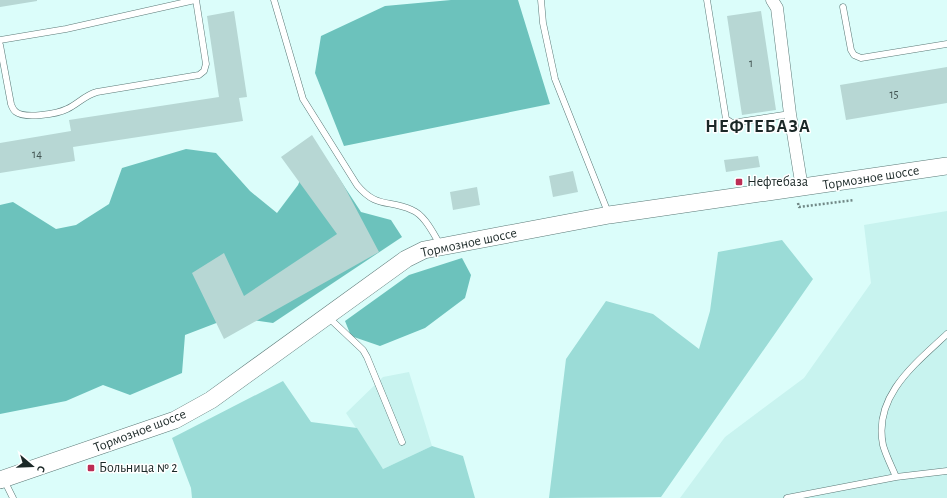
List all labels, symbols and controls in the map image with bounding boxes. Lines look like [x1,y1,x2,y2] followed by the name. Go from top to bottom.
[749,57,753,69] house number: 1
[889,88,899,100] house number: 15
[705,118,811,136] district label: НЕФТЕБАЗА
[32,148,42,160] house number: 14
[822,163,920,193] street label: Тормозное шоссе
[747,175,809,189] place label: Нефтебаза
[734,177,744,187] marker: Нефтебаза
[420,226,518,260] street label: Тормозное шоссе
[92,407,188,455] street label: Тормозное шоссе
[12,446,52,486] north arrow
[99,461,178,475] place label: Больница № 2
[86,463,96,473] marker: Больница № 2
[35,464,47,474] text: С

